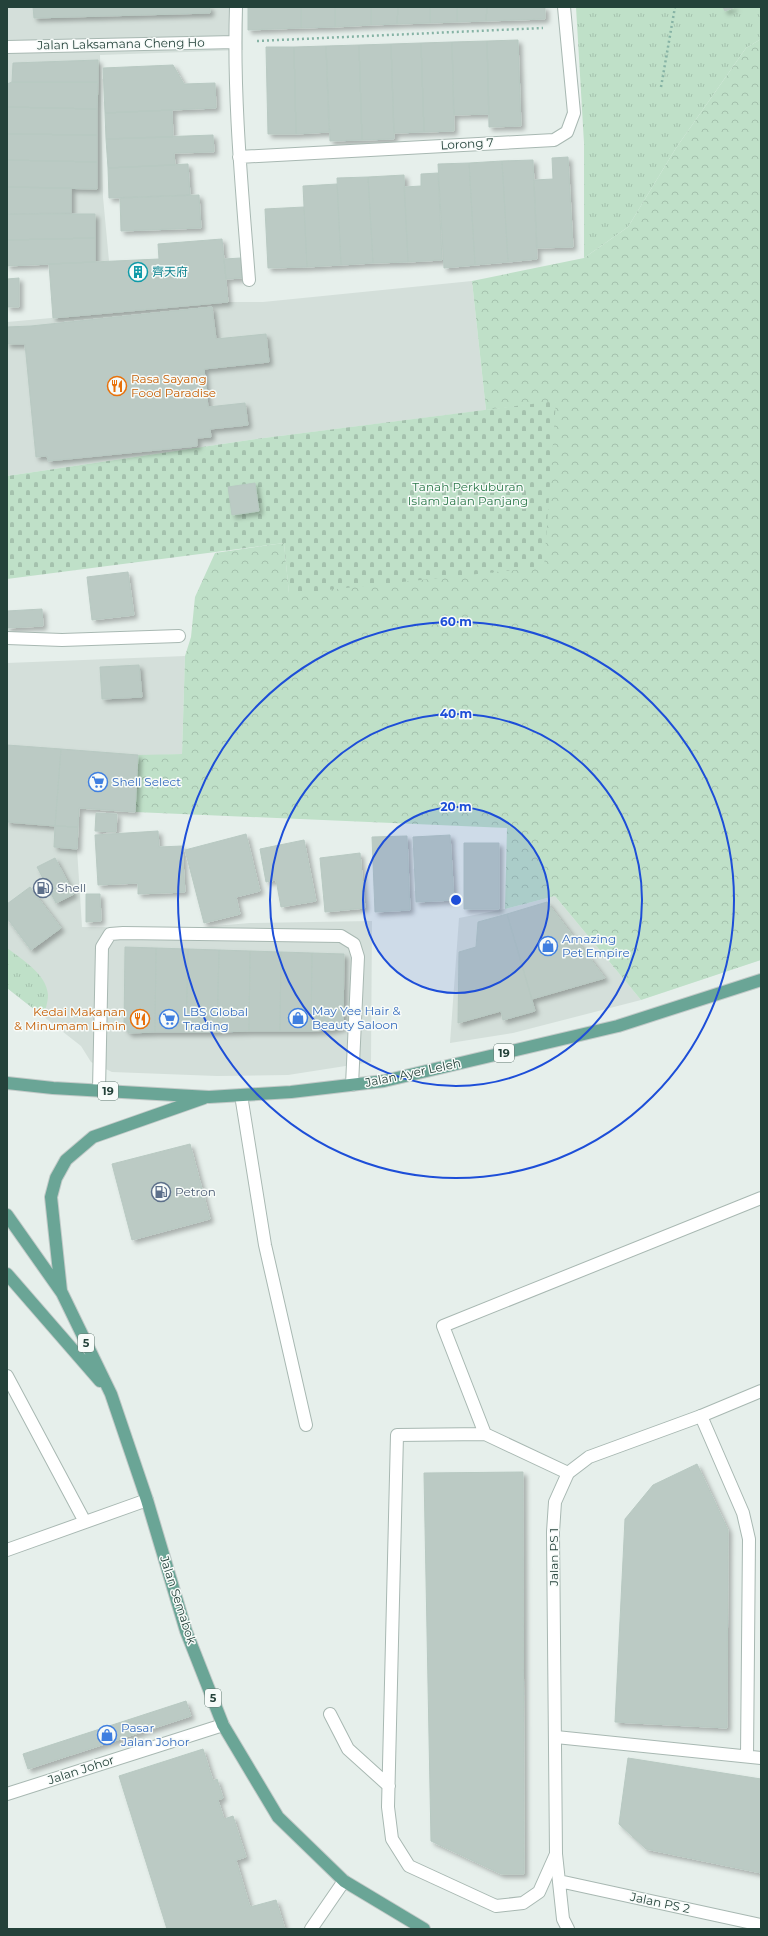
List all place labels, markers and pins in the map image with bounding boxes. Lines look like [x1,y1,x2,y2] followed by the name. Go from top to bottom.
[127,261,149,283] building icon: 齊天府
[152,264,188,279] place label: 齊天府
[131,371,216,400] place label: Rasa Sayang Food Paradise
[106,375,128,397] restaurant icon: Rasa Sayang Food Paradise
[87,771,109,793] supermarket icon: Shell Select
[112,774,181,789] place label: Shell Select
[32,877,54,899] fuel station icon: Shell
[57,880,86,895] place label: Shell
[449,893,463,907] centre of rings
[562,931,630,960] place label: Amazing Pet Empire
[537,935,559,957] shop icon: Amazing Pet Empire
[312,1003,401,1032] place label: May Yee Hair & Beauty Saloon
[14,1004,126,1033] place label: Kedai Makanan & Minumam Limin
[183,1004,248,1033] place label: LBS Global Trading
[287,1007,309,1029] shop icon: May Yee Hair & Beauty Saloon
[129,1008,151,1030] restaurant icon: Kedai Makanan & Minumam Limin
[158,1008,180,1030] supermarket icon: LBS Global Trading
[150,1181,172,1203] fuel station icon: Petron
[175,1184,216,1199] place label: Petron
[120,1720,190,1749] place label: Pasar Jalan Johor
[96,1724,118,1746] shop icon: Pasar Jalan Johor

